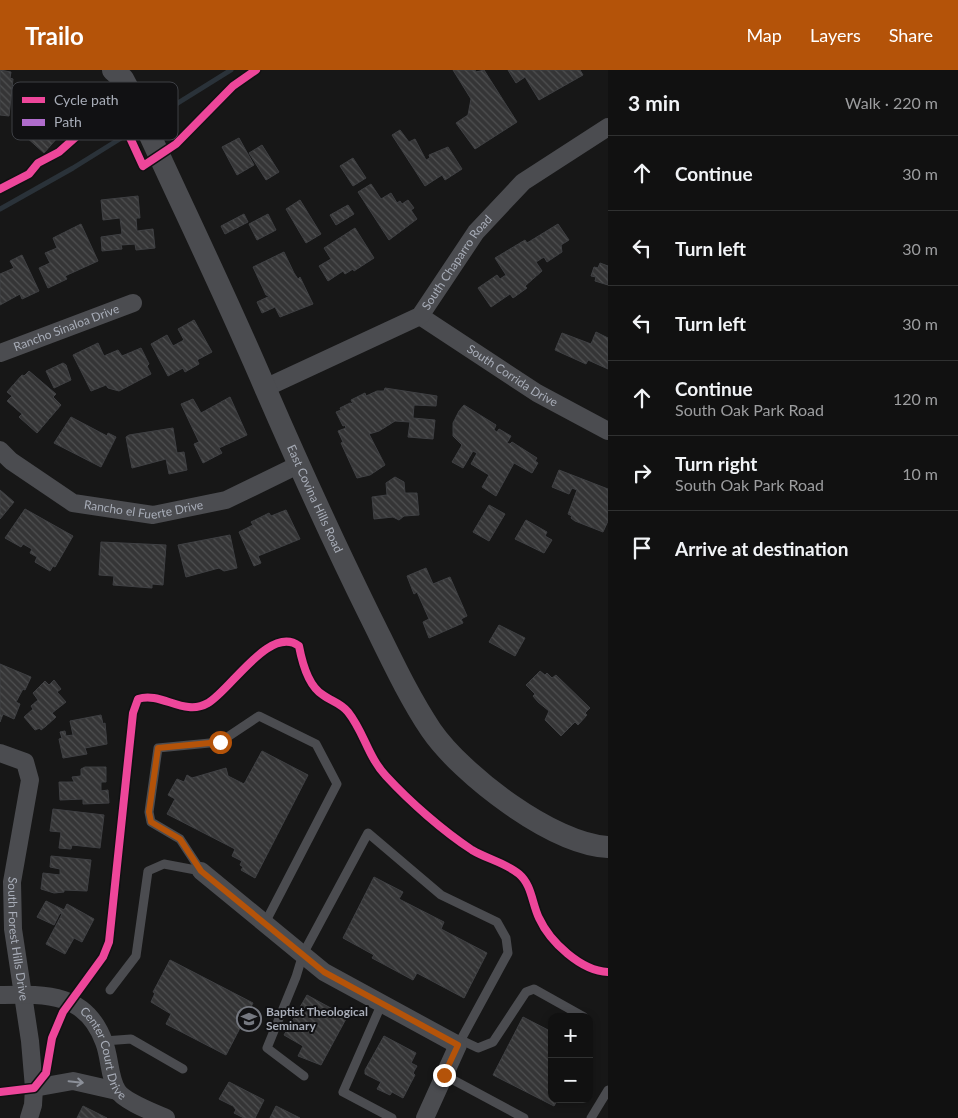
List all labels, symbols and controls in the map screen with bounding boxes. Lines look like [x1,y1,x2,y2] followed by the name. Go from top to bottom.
[25,21,84,50] text: Trailo
[746,24,782,46] text: Map
[810,24,861,46] text: Layers
[889,24,933,46] text: Share
[12,82,178,140] legend
[628,90,680,115] text: 3 min
[54,91,119,108] text: Cycle path
[845,93,938,112] text: Walk · 220 m
[54,113,82,130] text: Path
[628,159,656,187] icon: ahead
[675,162,753,185] text: Continue
[902,164,938,183] text: 30 m
[418,212,495,313] street label: South Chaparro Road
[628,234,656,262] icon: left
[675,237,746,260] text: Turn left
[902,239,938,258] text: 30 m
[11,301,121,354] street label: Rancho Sinaloa Drive
[628,309,656,337] icon: left
[675,312,746,335] text: Turn left
[902,314,938,333] text: 30 m
[464,341,561,410] street label: South Corrida Drive
[675,377,753,400] text: Continue
[628,384,656,412] icon: ahead
[893,389,938,408] text: 120 m
[675,400,824,419] text: South Oak Park Road
[284,442,346,555] street label: East Covina Hills Road
[675,452,757,475] text: Turn right
[628,459,656,487] icon: right
[902,464,938,483] text: 10 m
[675,475,824,494] text: South Oak Park Road
[83,497,204,522] street label: Rancho el Fuerte Drive
[628,534,656,562] icon: arrive
[675,537,848,560] text: Arrive at destination
[209,731,232,754] route start
[5,876,32,1002] street label: South Forest Hills Drive
[77,1003,129,1103] street label: Center Court Drive
[266,1004,368,1033] place label: Baptist Theological Seminary
[236,1006,262,1032] school or university icon: Baptist Theological Seminary
[548,1013,593,1103] map controls
[548,1013,593,1058] button: +
[548,1058,593,1103] button: −
[433,1064,456,1087] route end
[67,1077,83,1087] one-way arrow

